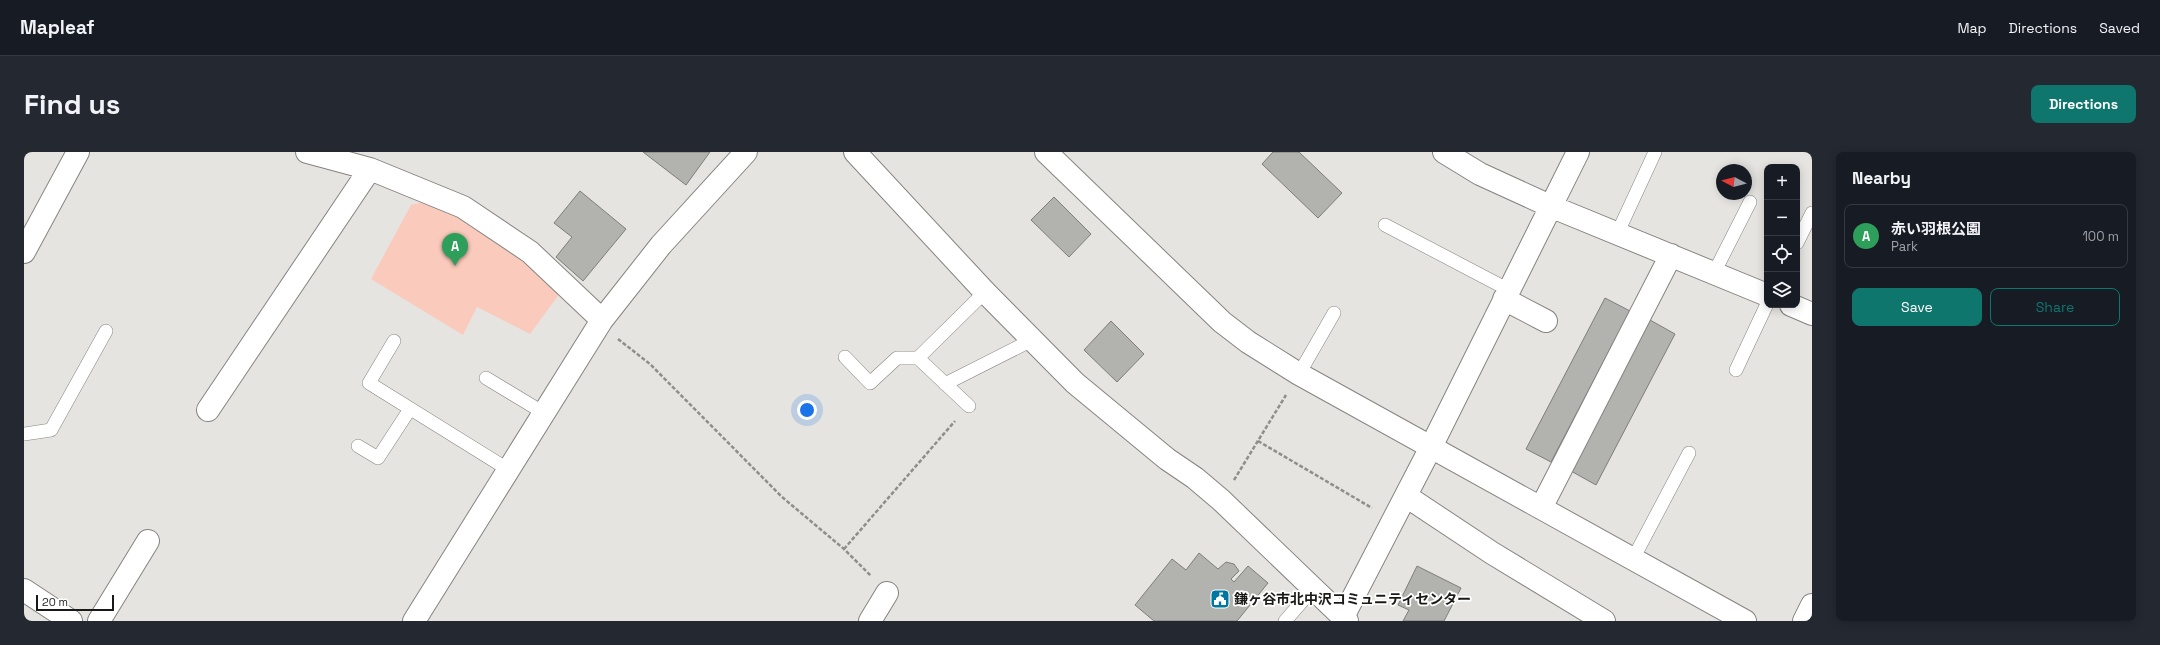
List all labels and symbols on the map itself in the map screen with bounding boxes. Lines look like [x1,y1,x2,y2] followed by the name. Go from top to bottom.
[1716,164,1752,200] north arrow
[442,233,468,266] pin: A
[797,400,817,420] your location
[1209,588,1231,610] public building icon: 鎌ヶ谷市北中沢コミュニティセンター
[1234,590,1471,608] place label: 鎌ヶ谷市北中沢コミュニティセンター
[36,593,114,612] scale bar

